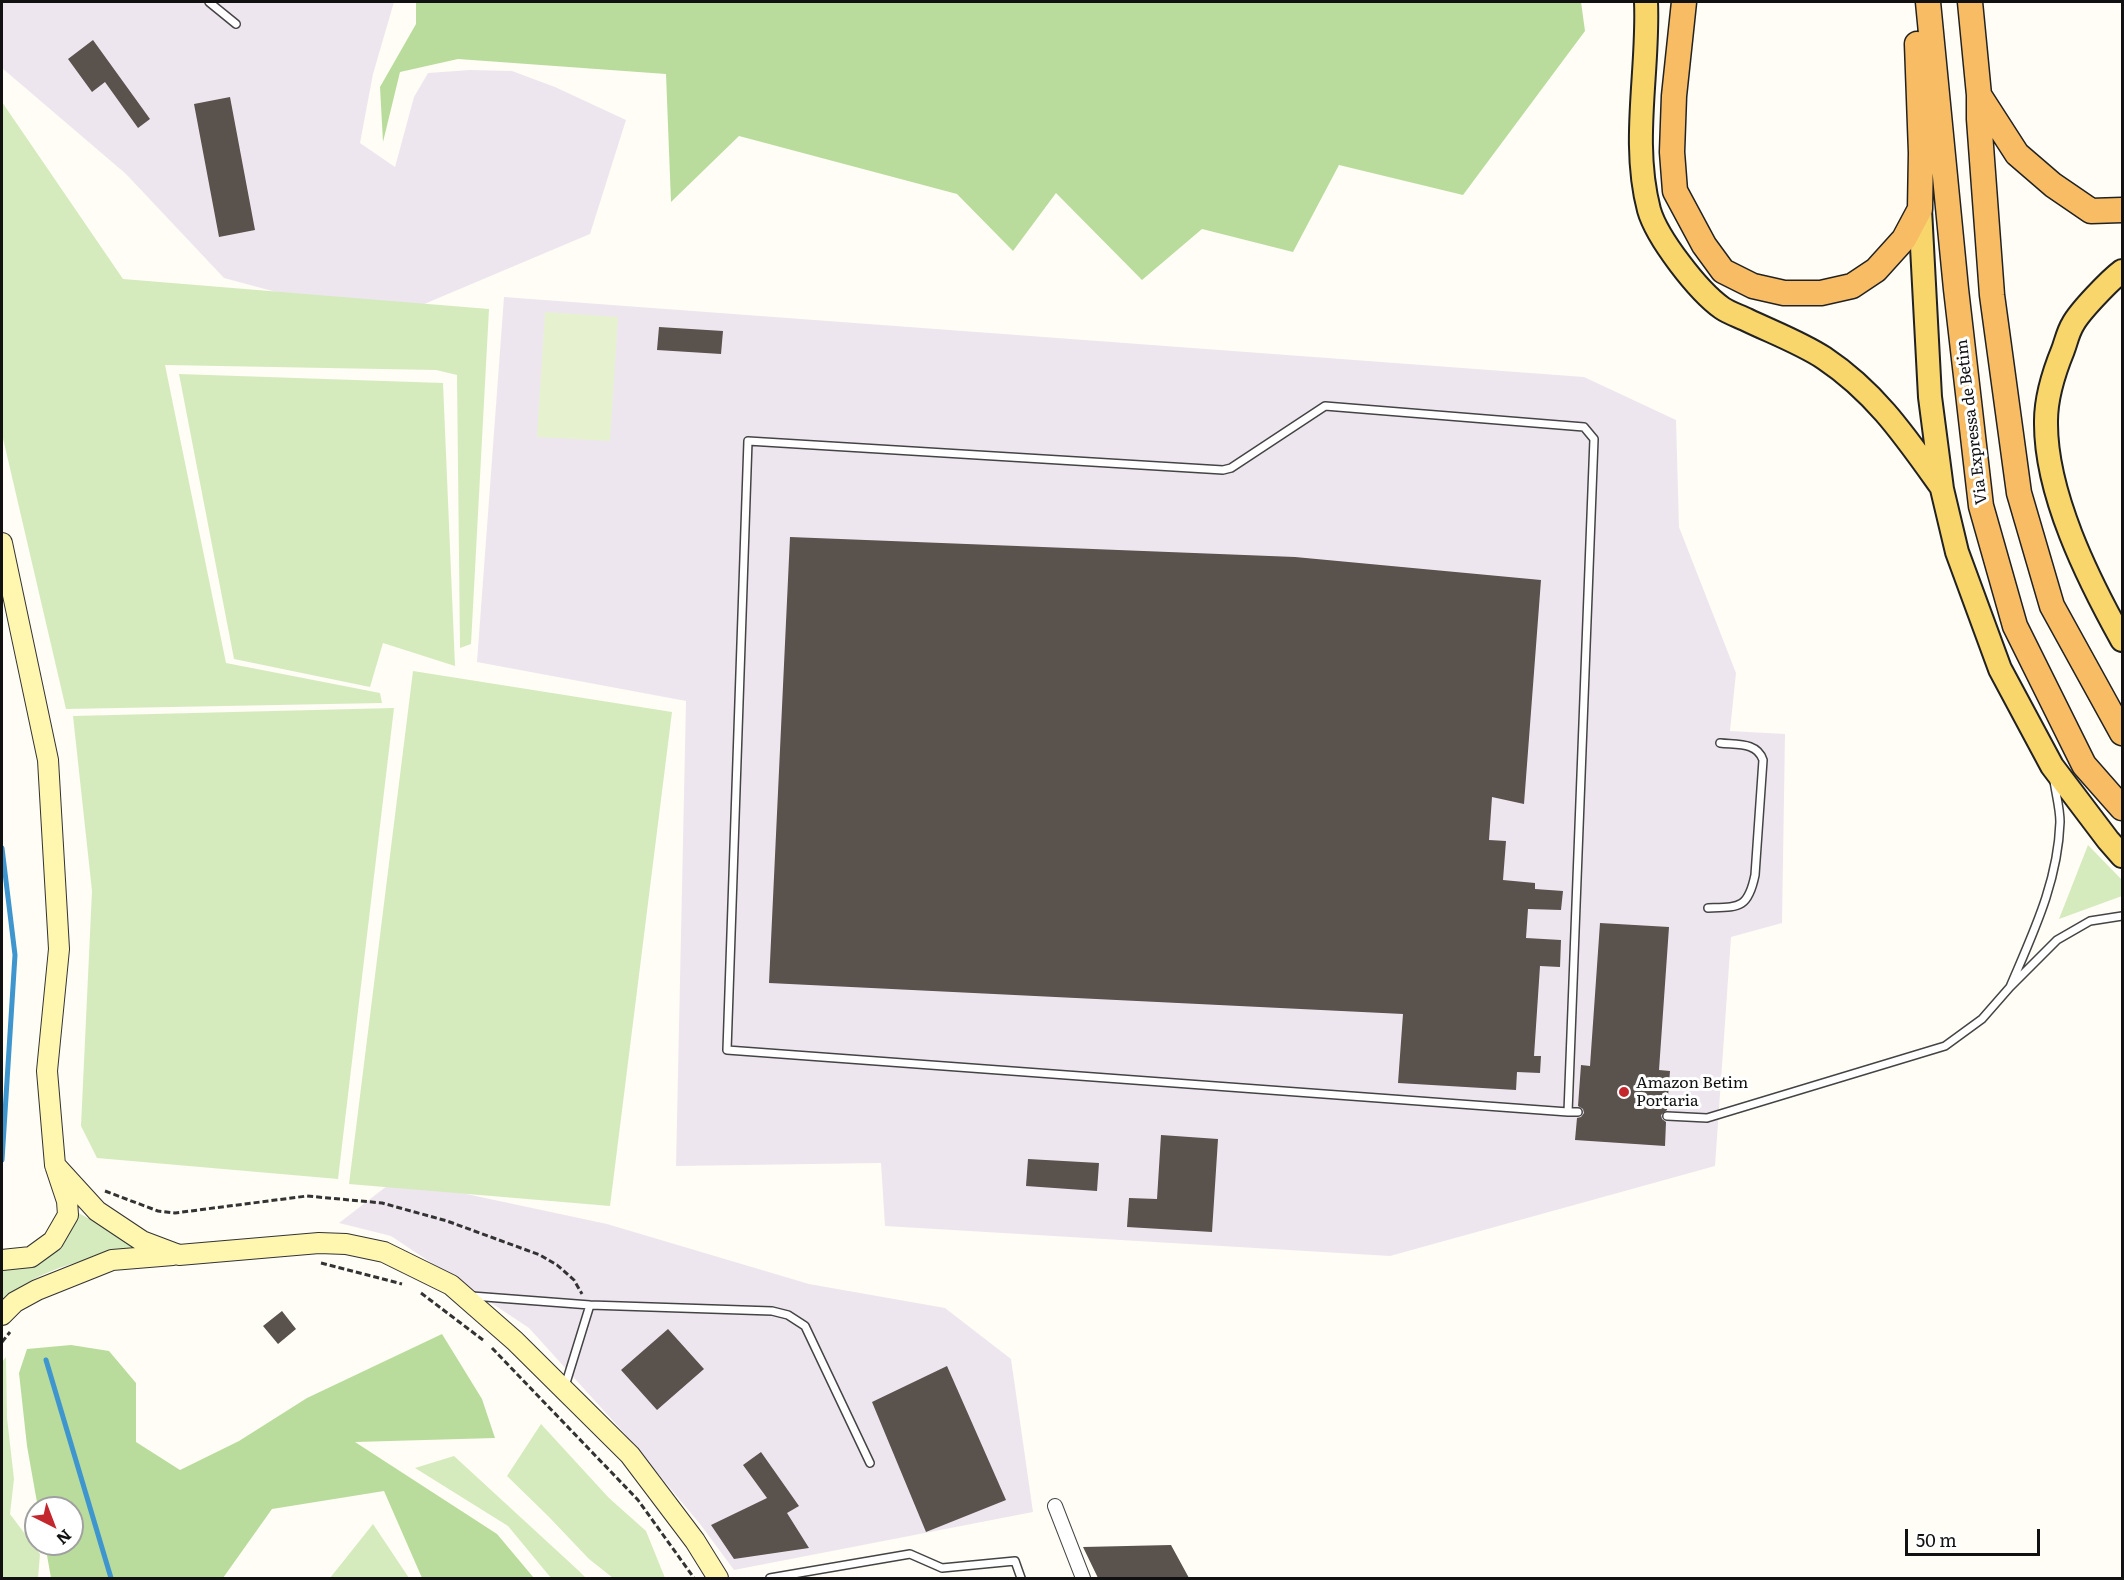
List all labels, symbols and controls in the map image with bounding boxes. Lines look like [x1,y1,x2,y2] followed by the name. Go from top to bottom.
[1952,338,1992,506] street label: Via Expressa de Betim
[1636,1073,1748,1111] place label: Amazon Betim Portaria
[1617,1085,1631,1099] marker: Amazon Betim Portaria
[24,1496,84,1556] north arrow
[1908,1517,2043,1555] scale bar
[52,1524,78,1551] text: N
[1916,1526,1957,1553] text: 50 m

